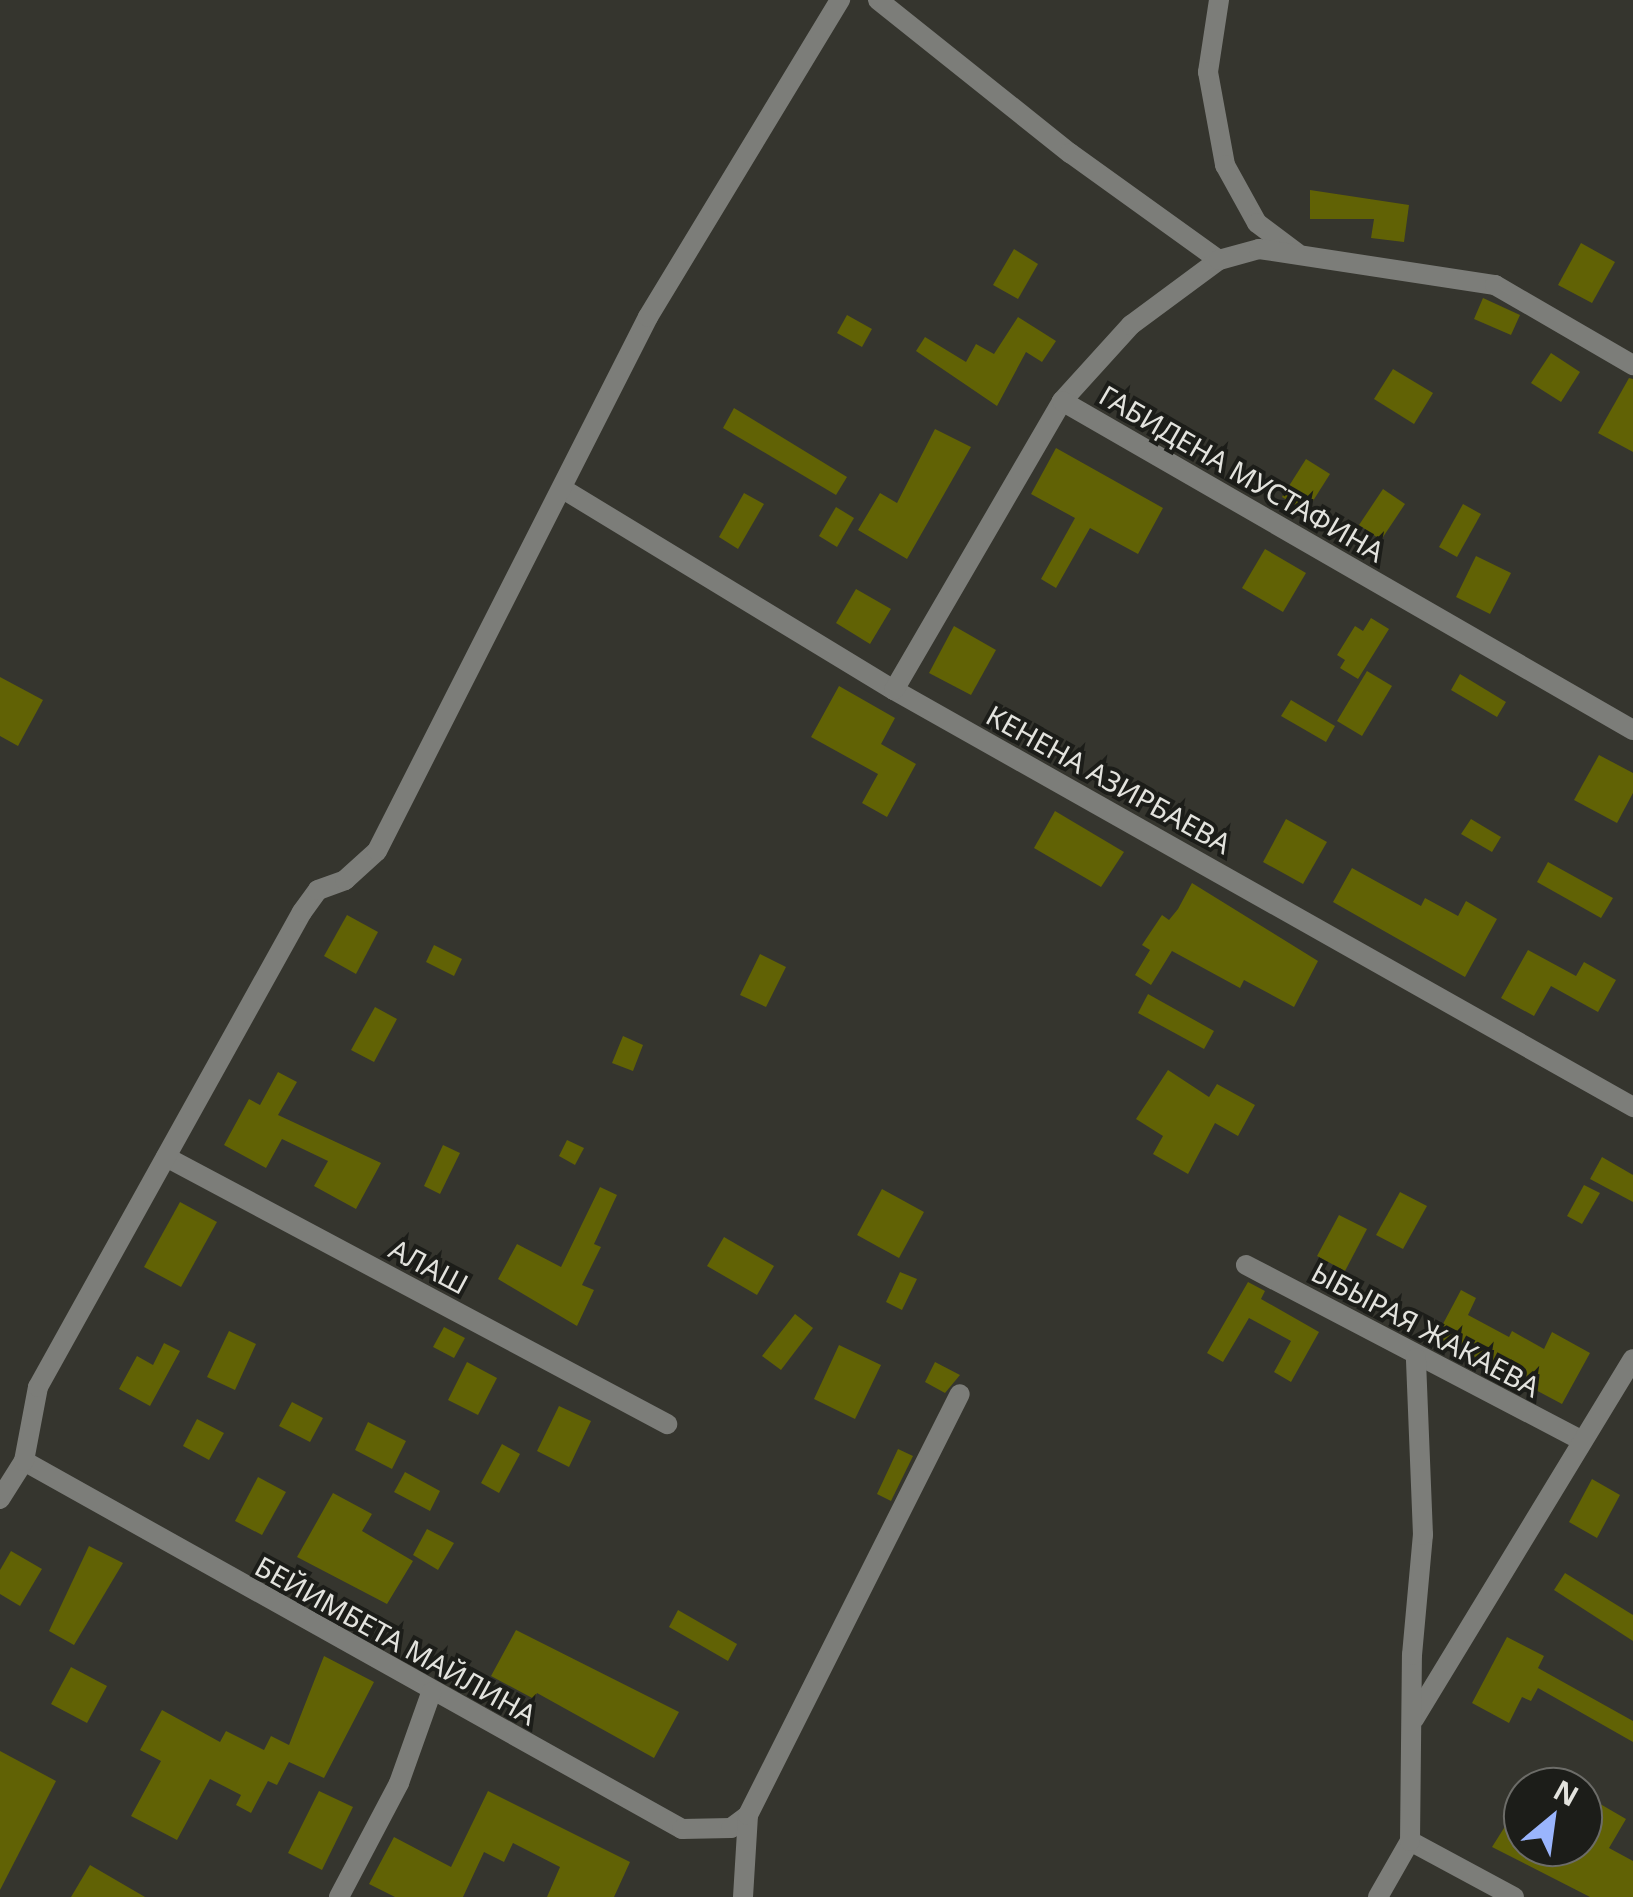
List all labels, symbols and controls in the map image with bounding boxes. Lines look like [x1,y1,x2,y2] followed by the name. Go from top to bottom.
[1094,378,1390,568] street label: ГАБИДЕНА МУСТАФИНА
[981,698,1237,860] street label: КЕНЕНА АЗИРБАЕВА
[384,1231,474,1301] street label: АЛАШ
[1306,1255,1546,1403] street label: ЫБЫРАЯ ЖАКАЕВА
[250,1549,542,1731] street label: БЕЙИМБЕТА МАЙЛИНА
[1503,1767,1603,1867] north arrow
[1547,1770,1586,1815] text: N

